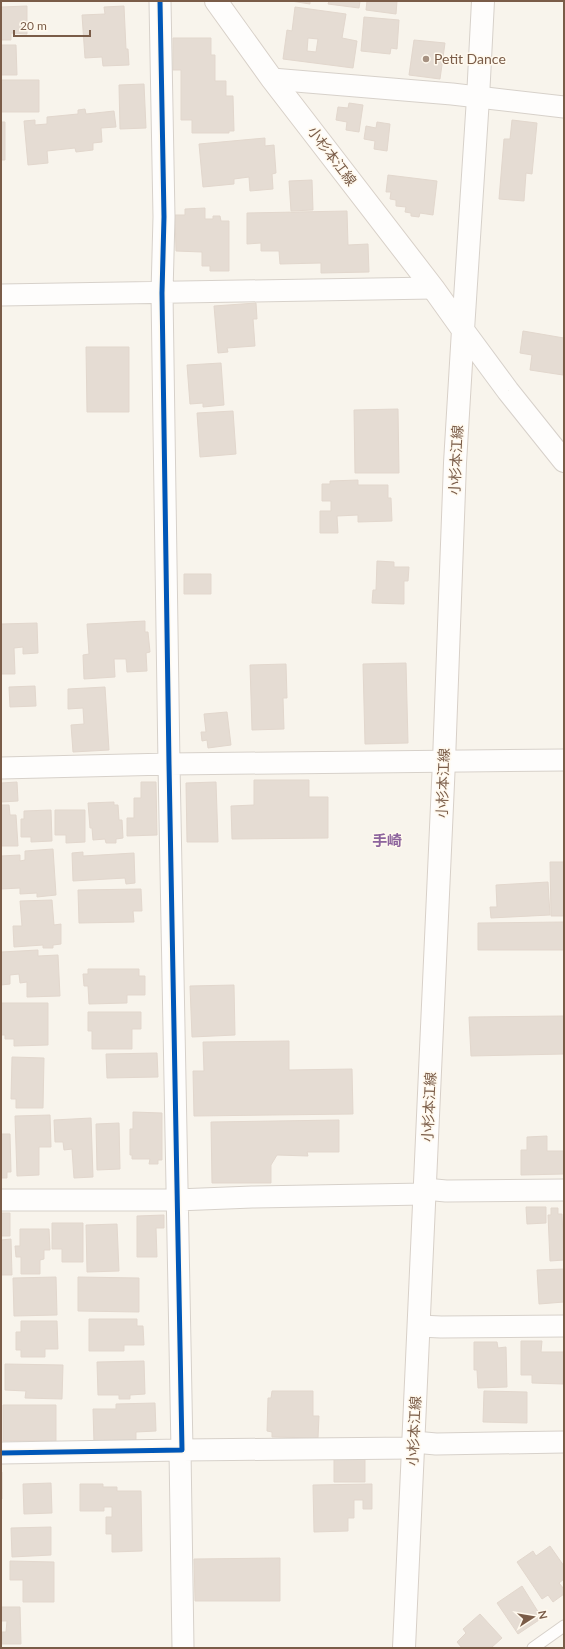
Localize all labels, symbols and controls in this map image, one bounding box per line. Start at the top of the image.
scale bar [14,12,90,38]
text: 20 m [20,18,47,33]
place label: Petit Dance [434,50,506,67]
marker: Petit Dance [421,54,431,64]
street label: 小杉本江線 [305,123,360,189]
street label: 小杉本江線 [445,425,466,495]
street label: 小杉本江線 [433,748,452,818]
district label: 手崎 [372,831,402,849]
street label: 小杉本江線 [418,1072,439,1142]
street label: 小杉本江線 [403,1396,424,1466]
north arrow [513,1597,553,1637]
text: N [536,1609,551,1620]

